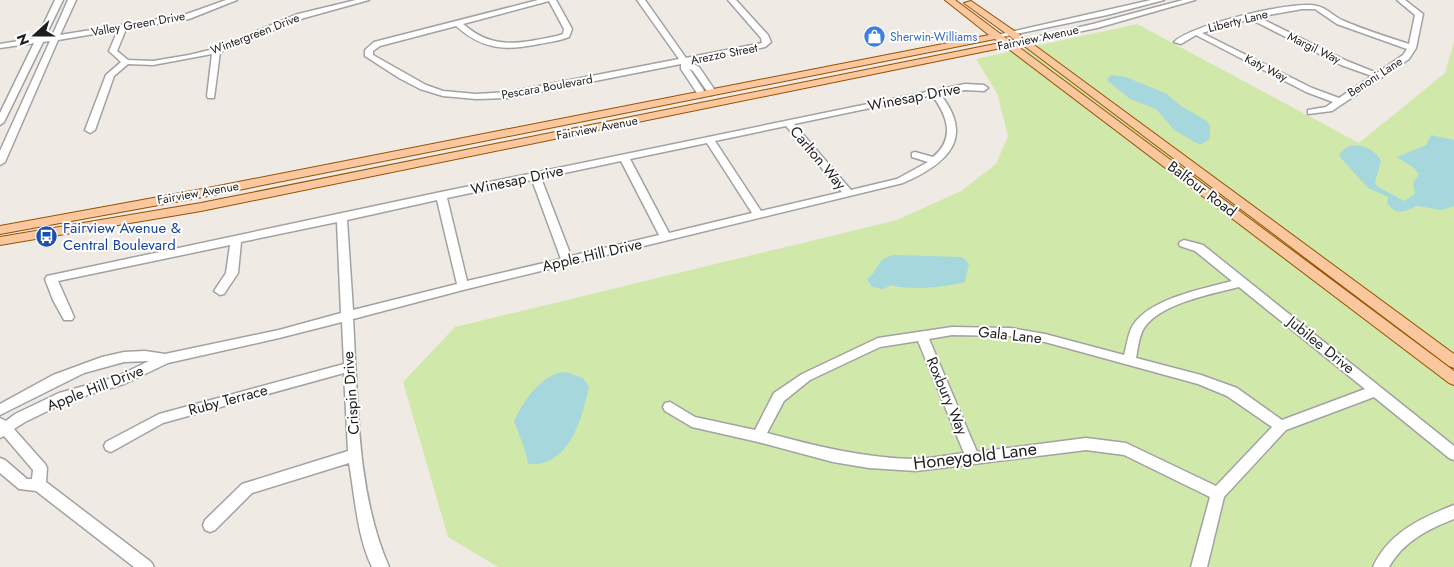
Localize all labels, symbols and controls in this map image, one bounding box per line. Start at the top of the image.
street label: Liberty Lane [1206,5,1270,37]
street label: Valley Green Drive [90,7,186,41]
street label: Wintergreen Drive [208,9,302,59]
north arrow [10,10,60,60]
street label: Fairview Avenue [996,21,1080,55]
shop icon: Sherwin-Williams [862,25,886,49]
street label: Margil Way [1284,27,1344,69]
place label: Sherwin-Williams [890,28,977,46]
text: N [12,31,34,48]
street label: Arezzo Street [689,39,759,69]
street label: Katy Way [1241,50,1291,87]
street label: Benoni Lane [1344,52,1406,102]
street label: Pescara Boulevard [500,70,594,104]
street label: Winesap Drive [866,77,963,117]
street label: Fairview Avenue [555,111,639,145]
street label: Carlton Way [785,121,852,195]
street label: Balfour Road [1163,156,1241,222]
street label: Winesap Drive [469,159,566,201]
street label: Fairview Avenue [156,177,240,209]
place label: Fairview Avenue & Central Boulevard [63,217,181,256]
bus stop icon: Fairview Avenue & Central Boulevard [35,225,59,249]
street label: Apple Hill Drive [540,233,644,277]
street label: Jubilee Drive [1281,310,1359,379]
street label: Gala Lane [977,321,1043,349]
street label: Crispin Drive [337,350,365,435]
street label: Roxbury Way [921,354,973,439]
street label: Apple Hill Drive [43,359,147,417]
street label: Ruby Terrace [186,379,270,421]
street label: Honeygold Lane [912,436,1038,476]

